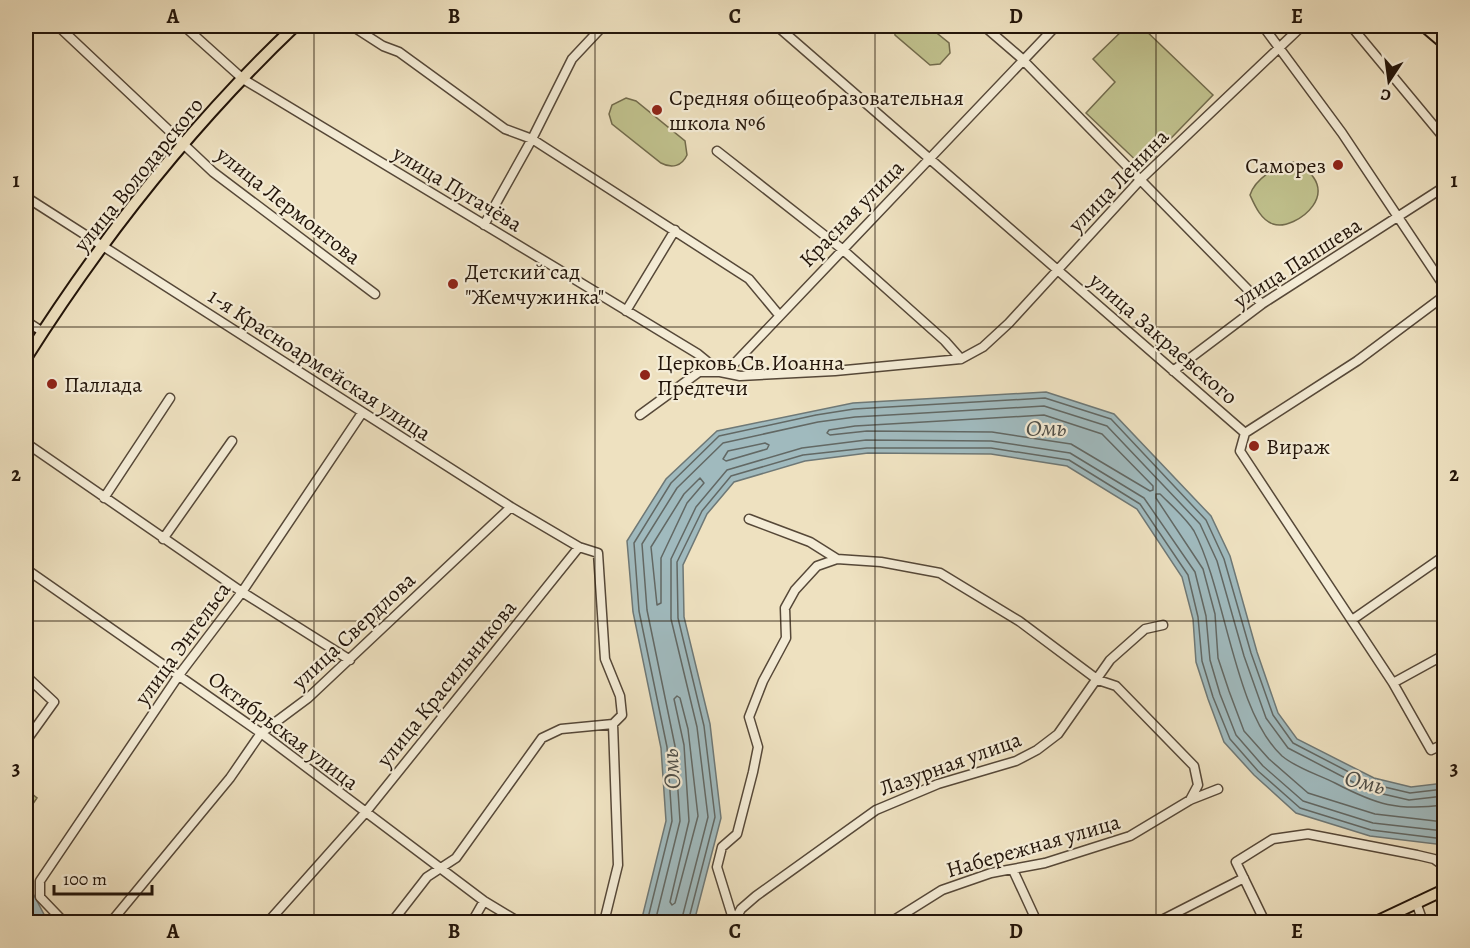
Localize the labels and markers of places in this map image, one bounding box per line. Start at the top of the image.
place label: Средняя общеобразовательная школа №6 [669,83,964,138]
marker: Средняя общеобразовательная школа №6 [650,103,664,117]
place label: Саморез [1245,151,1326,181]
marker: Саморез [1331,158,1345,172]
place label: Детский сад "Жемчужинка" [465,257,604,312]
marker: Детский сад "Жемчужинка" [446,277,460,291]
place label: Церковь Св.Иоанна Предтечи [657,348,845,403]
marker: Церковь Св.Иоанна Предтечи [638,368,652,382]
place label: Паллада [64,370,143,400]
marker: Паллада [45,377,59,391]
place label: Вираж [1266,432,1331,462]
marker: Вираж [1247,439,1261,453]

